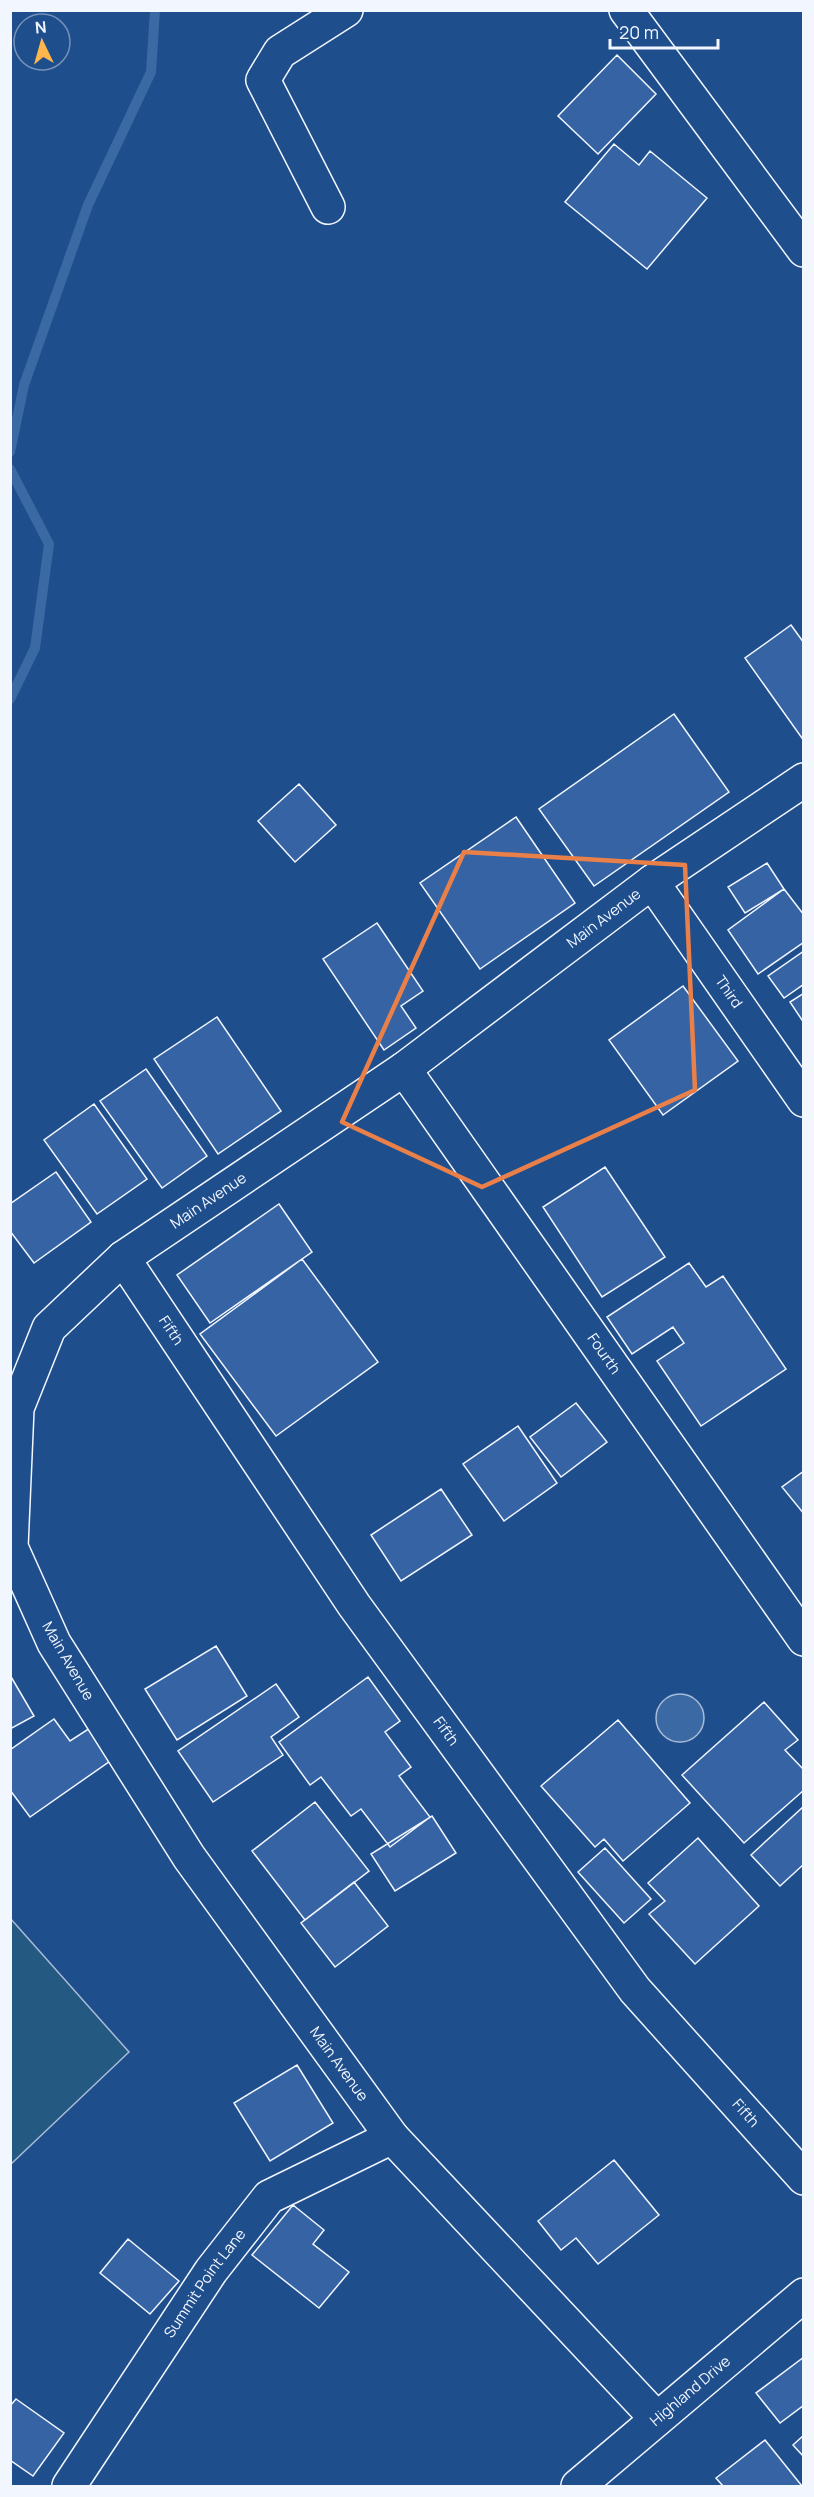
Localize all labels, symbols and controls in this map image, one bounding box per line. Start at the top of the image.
north arrow [12,12,72,72]
scale bar [610,12,718,50]
text: N [34,16,47,39]
text: 20 m [619,20,659,44]
street label: Main Avenue [562,883,645,953]
street label: Third [710,971,748,1012]
street label: Main Avenue [166,1167,250,1233]
street label: Fifth [154,1311,189,1349]
street label: Fourth [583,1329,626,1378]
street label: Main Avenue [37,1618,100,1704]
street label: Fifth [429,1712,464,1750]
street label: Main Avenue [305,2022,374,2106]
street label: Fifth [728,2094,764,2131]
street label: Summit Point Lane [159,2224,250,2342]
street label: Highland Drive [645,2351,735,2431]

